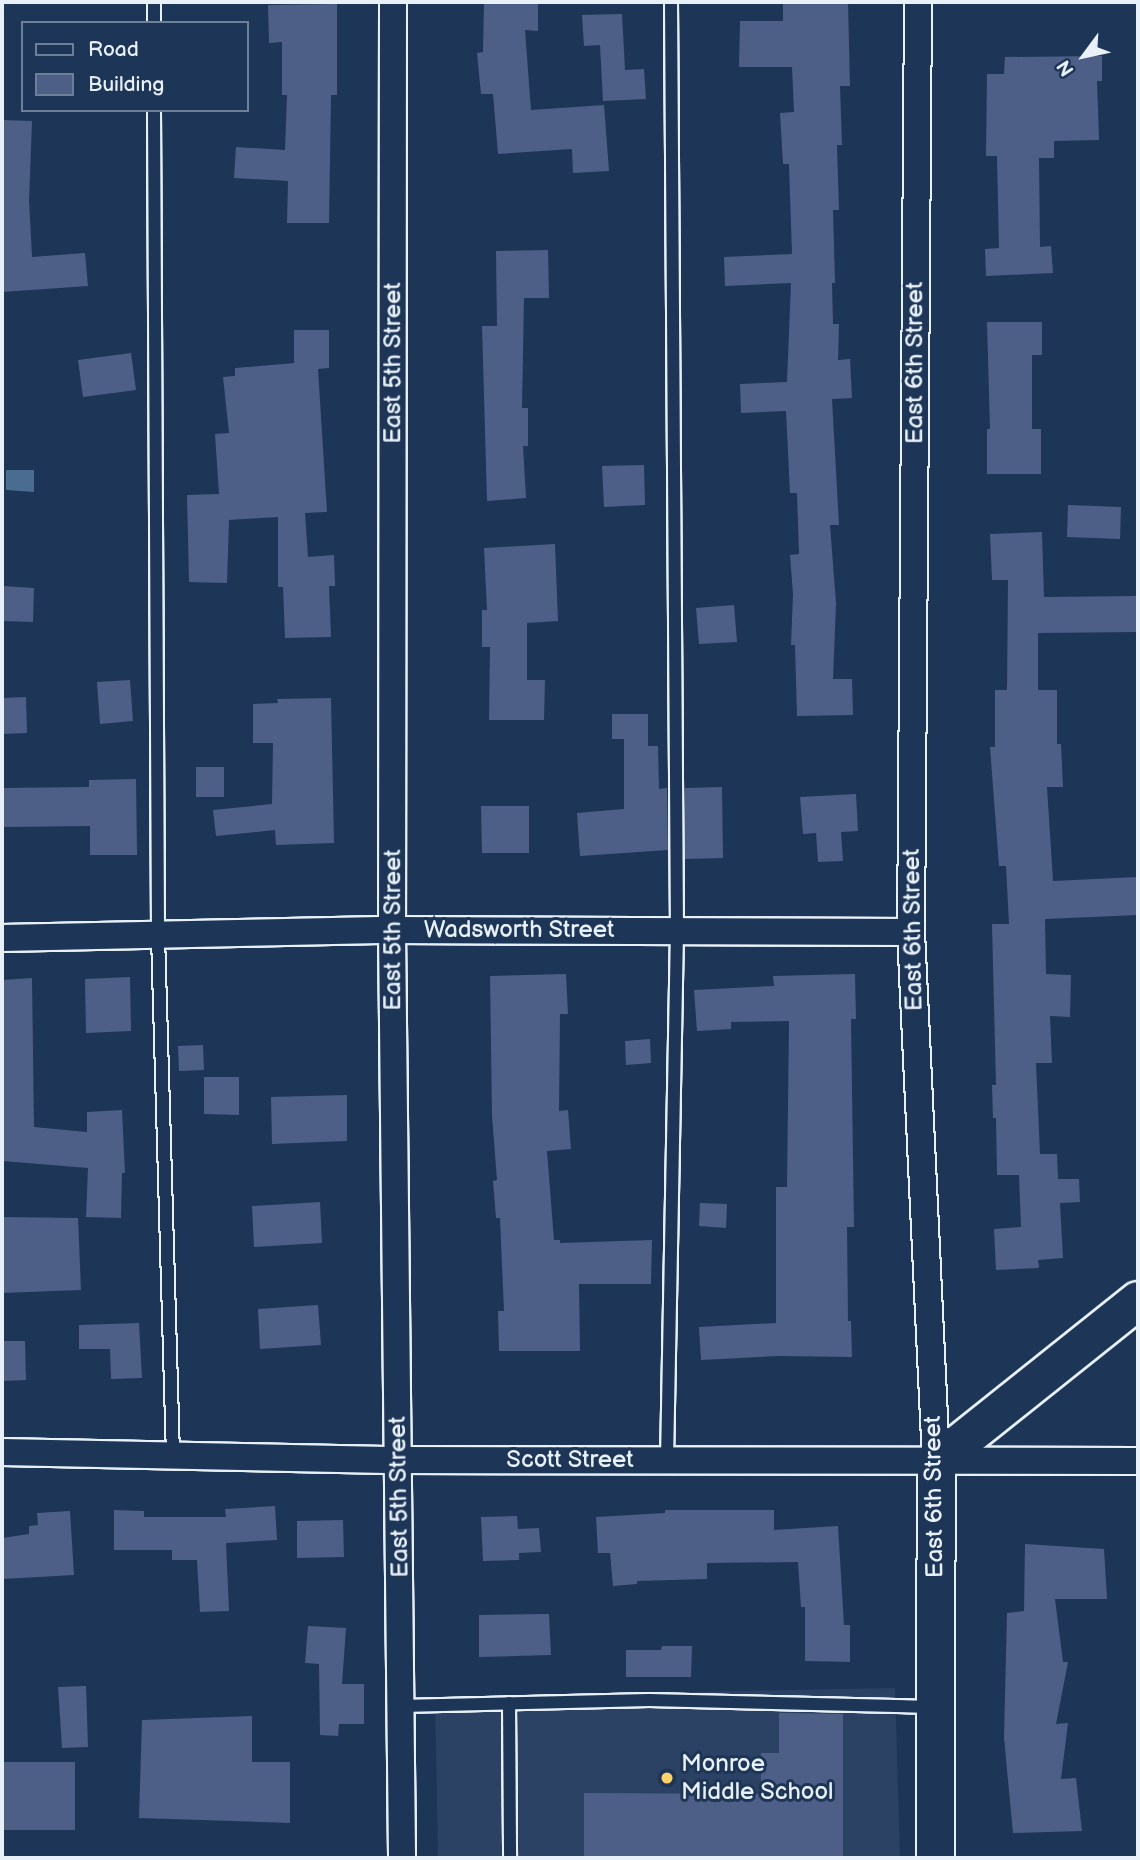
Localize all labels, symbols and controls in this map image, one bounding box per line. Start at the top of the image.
legend [21,21,248,112]
north arrow [1049,21,1119,91]
text: Road [88,37,139,62]
text: N [1052,55,1080,80]
text: Building [88,72,164,97]
street label: East 5th Street [379,282,407,444]
street label: East 6th Street [901,282,929,444]
street label: East 6th Street [897,848,929,1012]
street label: East 5th Street [379,849,407,1011]
street label: Wadsworth Street [423,916,615,944]
street label: East 6th Street [918,1415,950,1579]
street label: East 5th Street [383,1416,415,1578]
street label: Scott Street [506,1446,634,1474]
place label: Monroe Middle School [681,1750,834,1806]
marker: Monroe Middle School [659,1770,675,1786]

